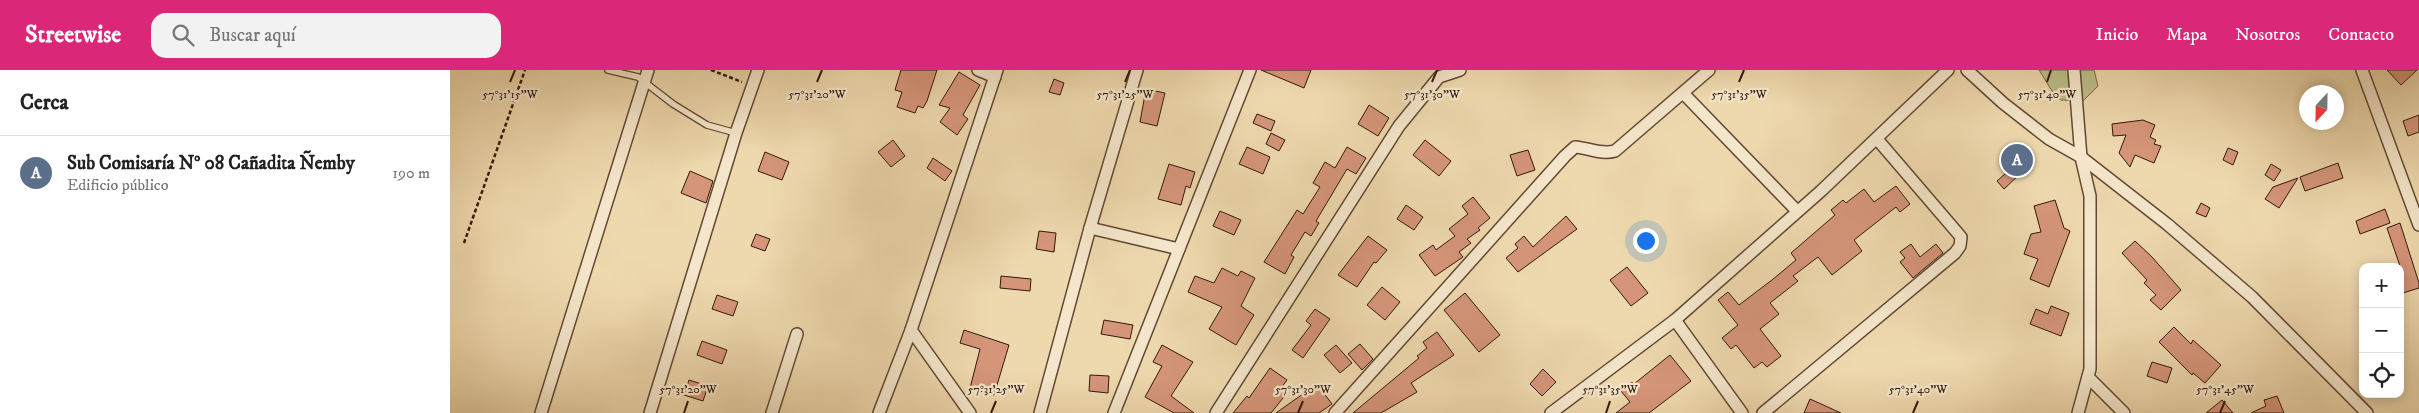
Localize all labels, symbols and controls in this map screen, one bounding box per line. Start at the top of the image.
search box [151,13,501,58]
text: Streetwise [25,20,121,50]
icon: search [169,21,197,49]
text: Buscar aquí [209,24,296,47]
text: Inicio [2096,24,2138,46]
text: Mapa [2166,24,2207,46]
text: Nosotros [2235,24,2300,46]
text: Contacto [2328,24,2394,46]
north arrow [2299,85,2344,130]
text: 57°31'15"W [482,87,539,102]
text: 57°31'20"W [788,87,847,102]
text: 57°31'25"W [1097,87,1154,102]
text: 57°31'30"W [1404,87,1461,102]
text: 57°31'35"W [1711,87,1768,102]
text: 57°31'40"W [2018,87,2077,102]
text: Cerca [20,90,68,116]
pin: A [2001,141,2033,179]
text: Sub Comisaría N° 08 Cañadita Ñemby [67,152,355,175]
text: A [31,163,41,183]
text: 190 m [392,163,430,183]
text: Edificio público [67,175,168,195]
your location [1633,228,1659,254]
map controls [2359,263,2404,398]
button: + [2359,263,2404,308]
button: − [2359,308,2404,353]
button: locate [2359,353,2404,398]
text: 57°31'20"W [659,382,718,397]
text: 57°31'25"W [968,382,1025,397]
text: 57°31'30"W [1275,382,1332,397]
text: 57°31'35"W [1582,382,1639,397]
text: 57°31'40"W [1889,382,1948,397]
text: 57°31'45"W [2196,382,2255,397]

